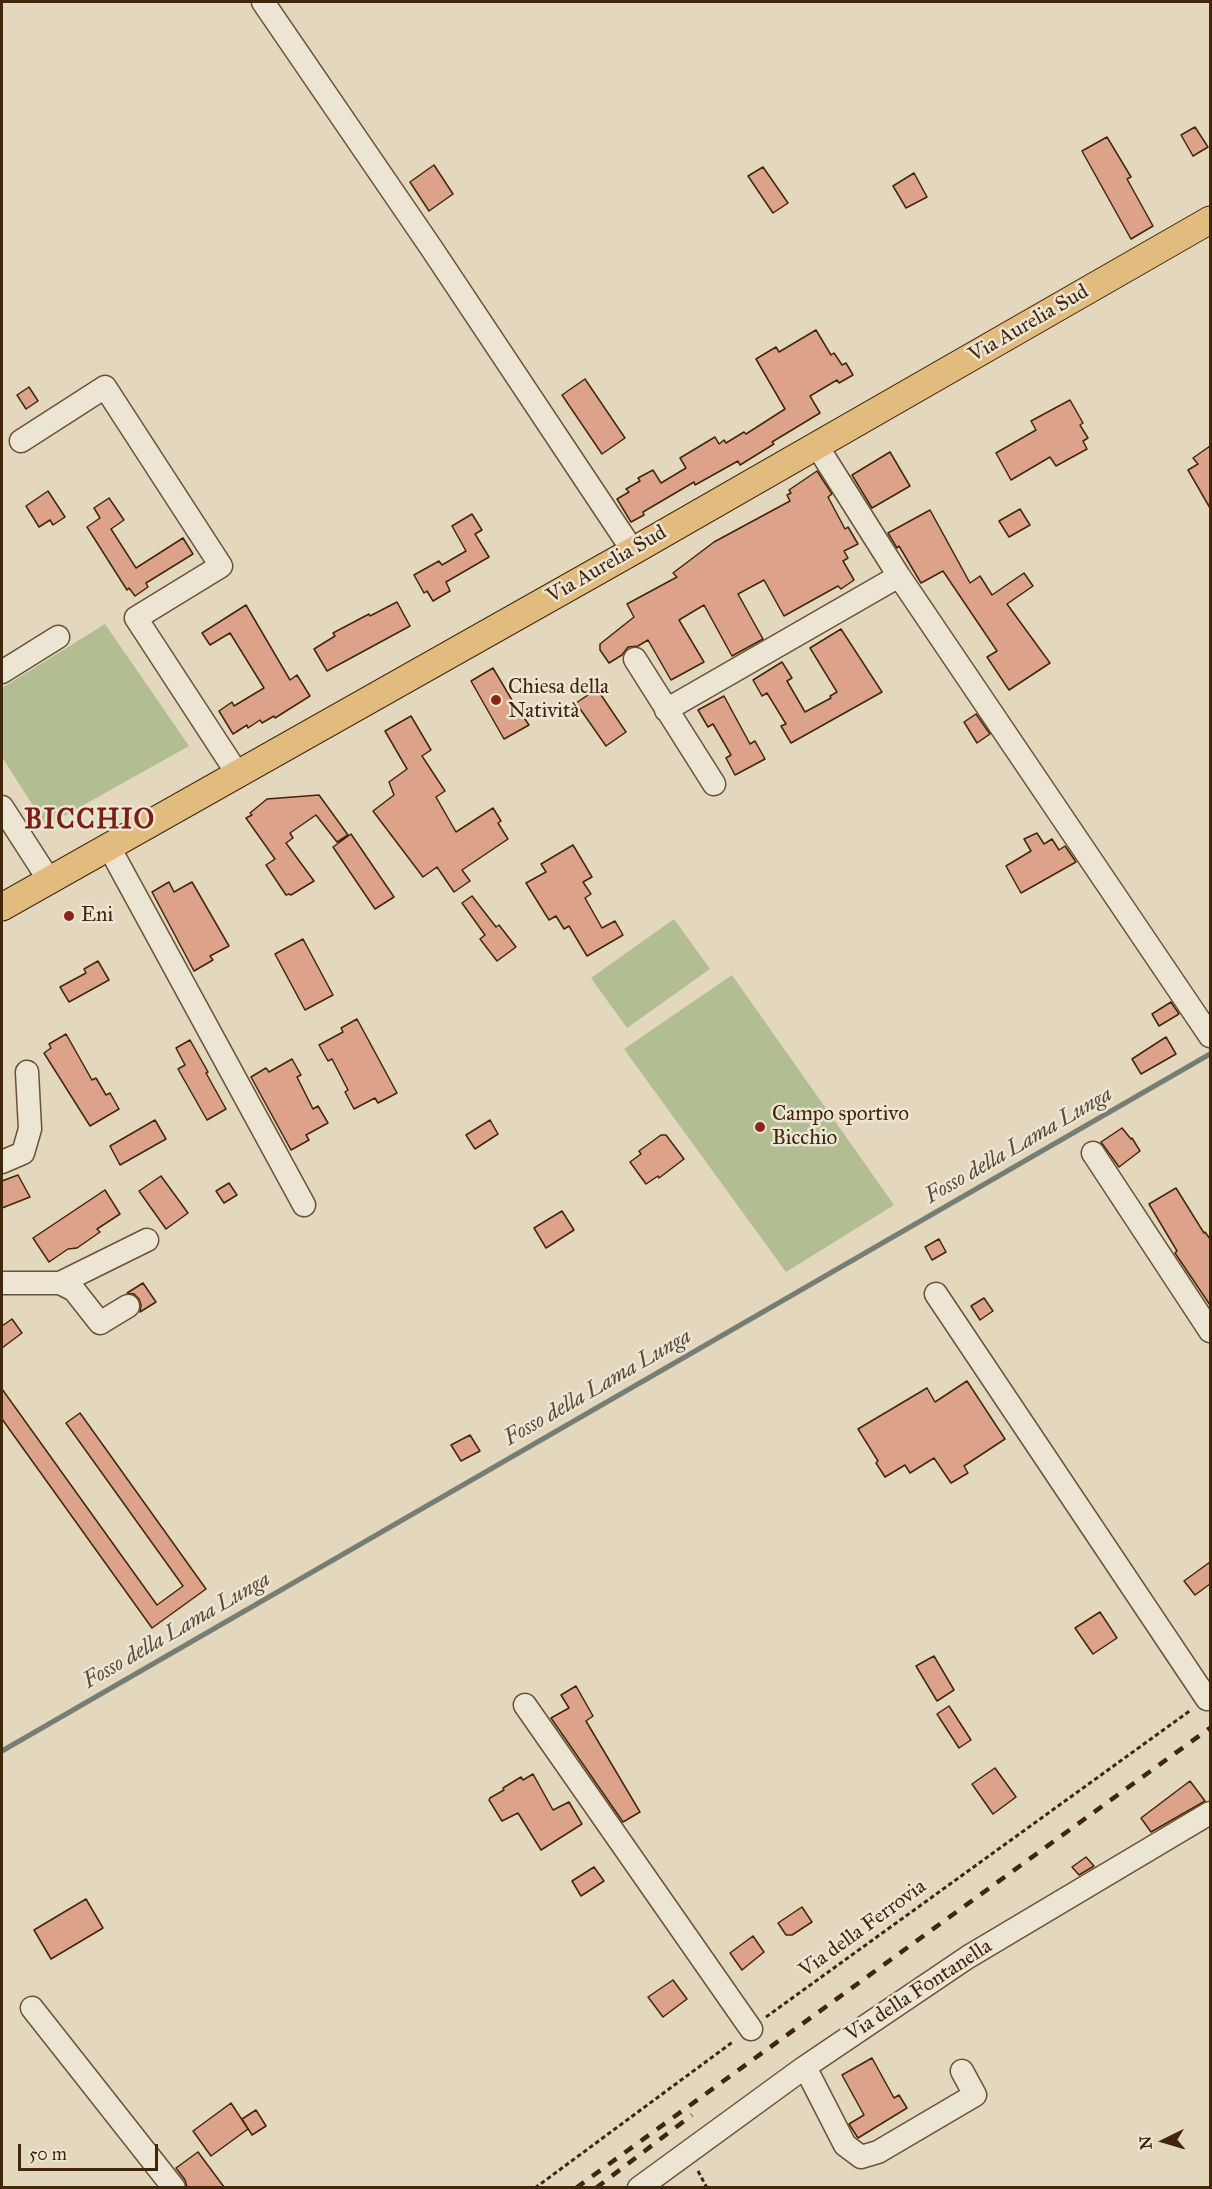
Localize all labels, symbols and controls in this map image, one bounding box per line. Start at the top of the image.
street label: Via Aurelia Sud [965,280,1093,368]
street label: Via Aurelia Sud [543,521,671,609]
place label: Chiesa della Natività [508,675,609,725]
marker: Chiesa della Natività [489,693,503,707]
district label: BICCHIO [24,805,156,837]
place label: Eni [81,903,113,929]
marker: Eni [62,909,76,923]
water label: Fosso della Lama Lunga [921,1082,1117,1210]
place label: Campo sportivo Bicchio [772,1102,909,1152]
marker: Campo sportivo Bicchio [753,1120,767,1134]
water label: Fosso della Lama Lunga [500,1324,696,1452]
water label: Fosso della Lama Lunga [79,1567,275,1695]
street label: Via della Ferrovia [795,1874,931,1984]
street label: Via della Fontanella [841,1934,997,2048]
north arrow [1134,2111,1194,2171]
scale bar [21,2132,160,2170]
text: N [1136,2135,1156,2150]
text: 50 m [29,2143,67,2165]

